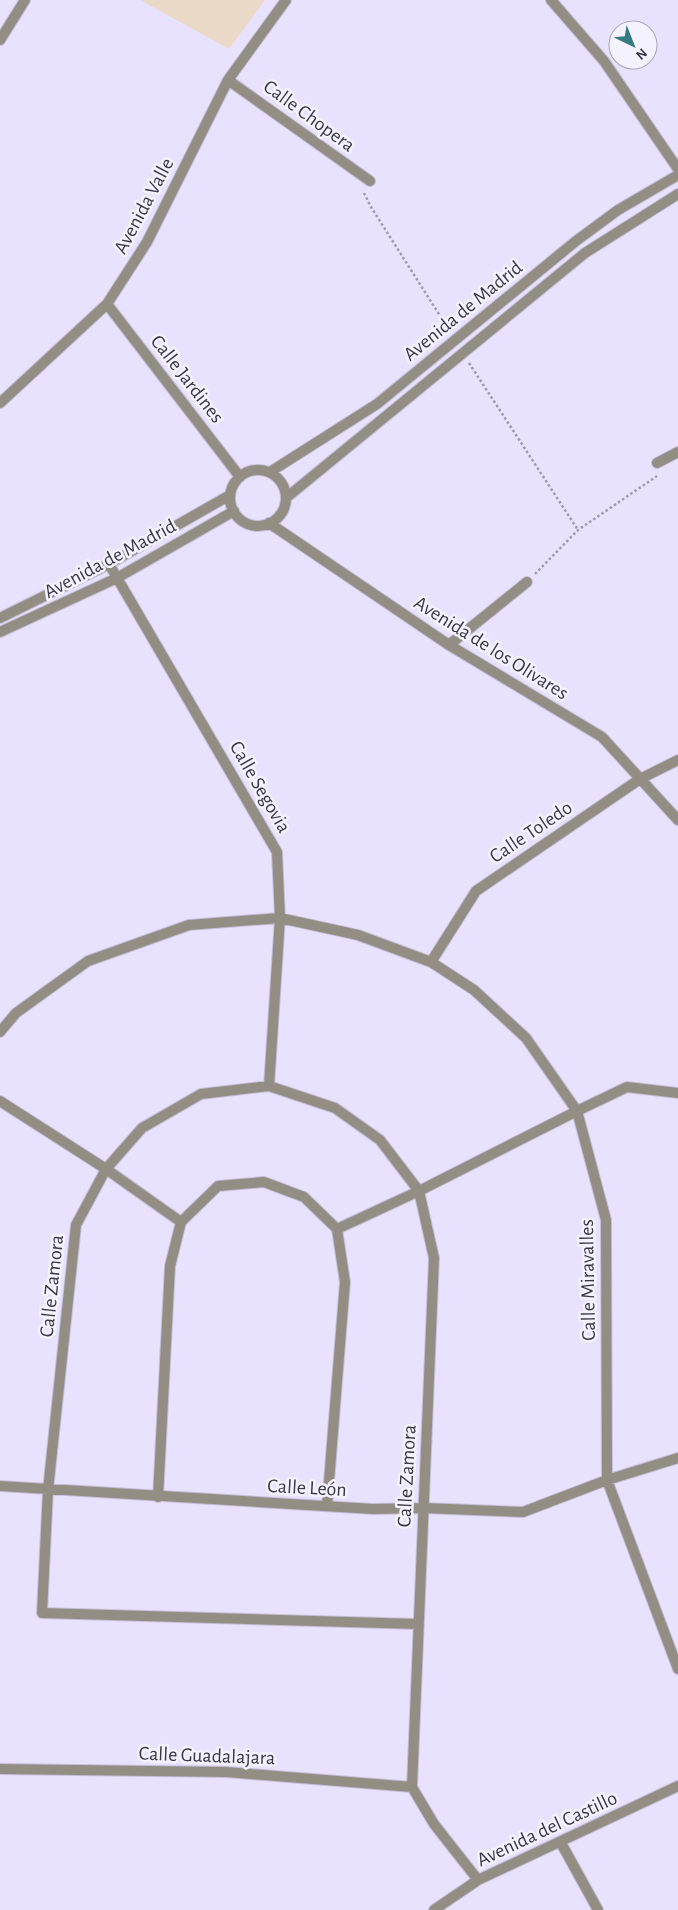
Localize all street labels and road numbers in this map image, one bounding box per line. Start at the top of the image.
street label: Calle Chopera [260,76,358,156]
street label: Avenida Valle [110,155,178,257]
street label: Avenida de Madrid [400,257,526,365]
street label: Calle Jardines [147,331,227,427]
street label: Avenida de Madrid [41,516,179,602]
street label: Avenida de los Olivares [410,592,572,704]
street label: Calle Segovia [226,738,294,836]
street label: Calle Toledo [486,797,576,867]
street label: Calle Miravalles [577,1219,599,1341]
street label: Calle Zamora [37,1234,67,1338]
street label: Calle Zamora [394,1424,420,1528]
street label: Calle León [267,1476,347,1500]
street label: Calle Guadalajara [138,1744,276,1768]
street label: Avenida del Castillo [474,1788,620,1870]

